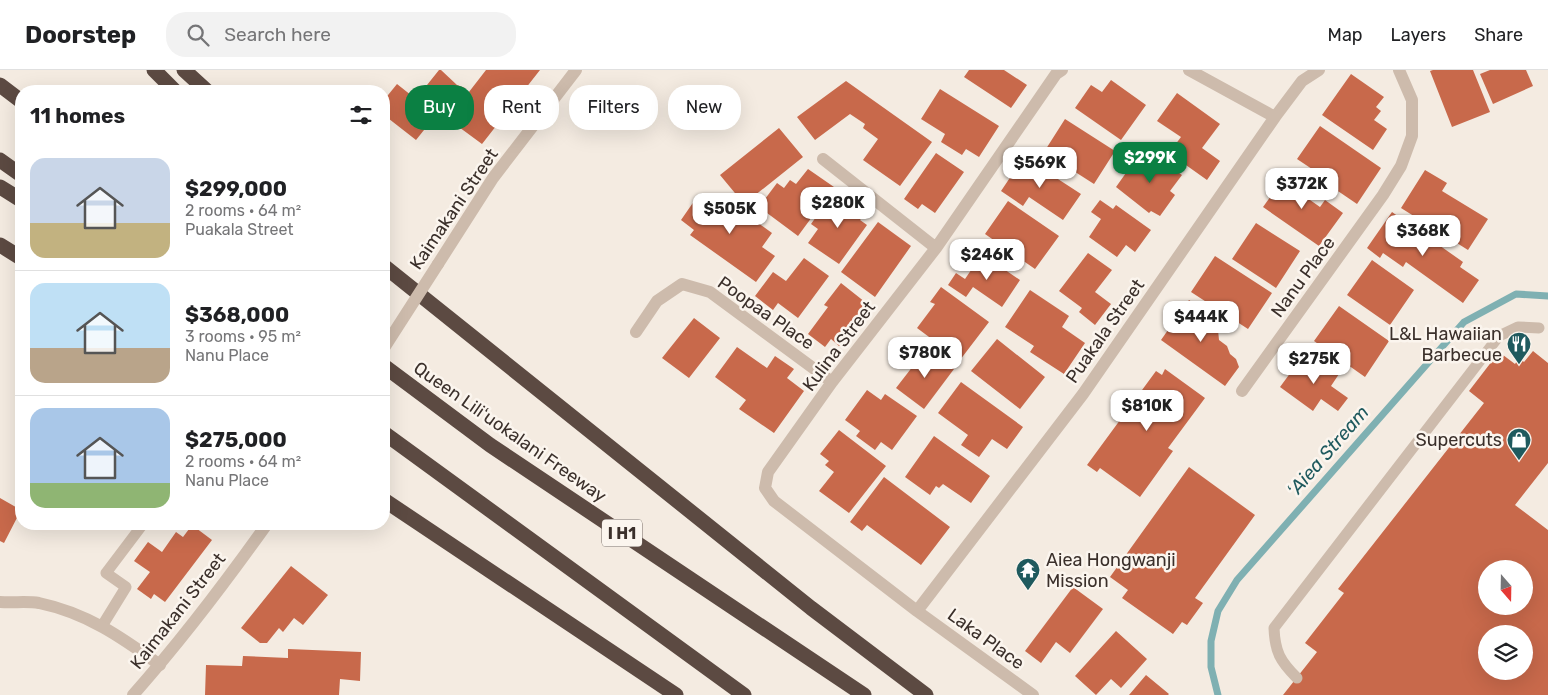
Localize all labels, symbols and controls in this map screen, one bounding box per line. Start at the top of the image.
search box [166,12,516,57]
text: Doorstep [25,21,136,49]
icon: search [184,21,212,49]
text: Search here [224,23,331,46]
text: Map [1328,24,1363,46]
text: Layers [1391,24,1446,46]
text: Share [1474,24,1523,46]
chip: Buy [405,85,474,130]
chip: Rent [484,85,559,130]
chip: Filters [569,85,658,130]
chip: New [668,85,741,130]
icon: filters [347,101,375,129]
text: 11 homes [30,103,125,128]
pin: $299K [1115,142,1185,184]
street label: Kaimakani Street [405,144,503,274]
pin: $569K [1005,146,1075,189]
text: $299K [1124,148,1176,167]
text: $569K [1014,153,1066,172]
pin: $372K [1267,168,1337,210]
text: $372K [1276,174,1328,193]
text: $299,000 [185,176,287,201]
icon: home [70,178,130,238]
pin: $280K [803,186,873,229]
pin: $505K [695,192,765,235]
text: $280K [811,193,865,212]
text: $505K [704,199,756,218]
text: 2 rooms · 64 m² [185,201,301,220]
pin: $368K [1388,214,1458,257]
text: Puakala Street [185,220,294,239]
text: $368K [1396,221,1450,240]
street label: Nanu Place [1266,232,1340,322]
pin: $246K [952,238,1022,281]
text: $246K [961,245,1013,264]
street label: Poopaa Place [713,272,819,354]
street label: Puakala Street [1061,275,1149,387]
street label: Kulina Street [798,297,880,395]
pin: $444K [1166,300,1236,343]
text: $368,000 [185,302,289,327]
icon: home [70,303,130,363]
text: $444K [1174,307,1228,326]
place label: L&L Hawaiian Barbecue [1389,323,1502,366]
text: 3 rooms · 95 m² [185,327,301,346]
restaurant icon: L&L Hawaiian Barbecue [1506,331,1532,365]
pin: $780K [890,336,960,379]
pin: $275K [1279,342,1349,385]
text: $780K [899,343,951,362]
text: Nanu Place [185,346,269,365]
text: $275K [1288,349,1340,368]
street label: Queen Liliʻuokalani Freeway [409,357,611,507]
pin: $810K [1112,390,1182,432]
text: $810K [1122,396,1172,415]
water label: ʻAiea Stream [1282,401,1374,501]
text: $275,000 [185,427,287,452]
shop icon: Supercuts [1506,427,1532,461]
icon: home [70,428,130,488]
place label: Supercuts [1416,429,1502,451]
text: 2 rooms · 64 m² [185,452,301,471]
text: Nanu Place [185,471,269,490]
road number: I H1 [602,519,642,546]
street label: Kaimakani Street [126,548,230,674]
place label: Aiea Hongwanji Mission [1046,549,1176,592]
temple icon: Aiea Hongwanji Mission [1015,557,1041,591]
north arrow [1478,560,1532,615]
map controls [1478,560,1533,680]
street label: Laka Place [943,604,1029,674]
button: layers [1478,625,1533,680]

